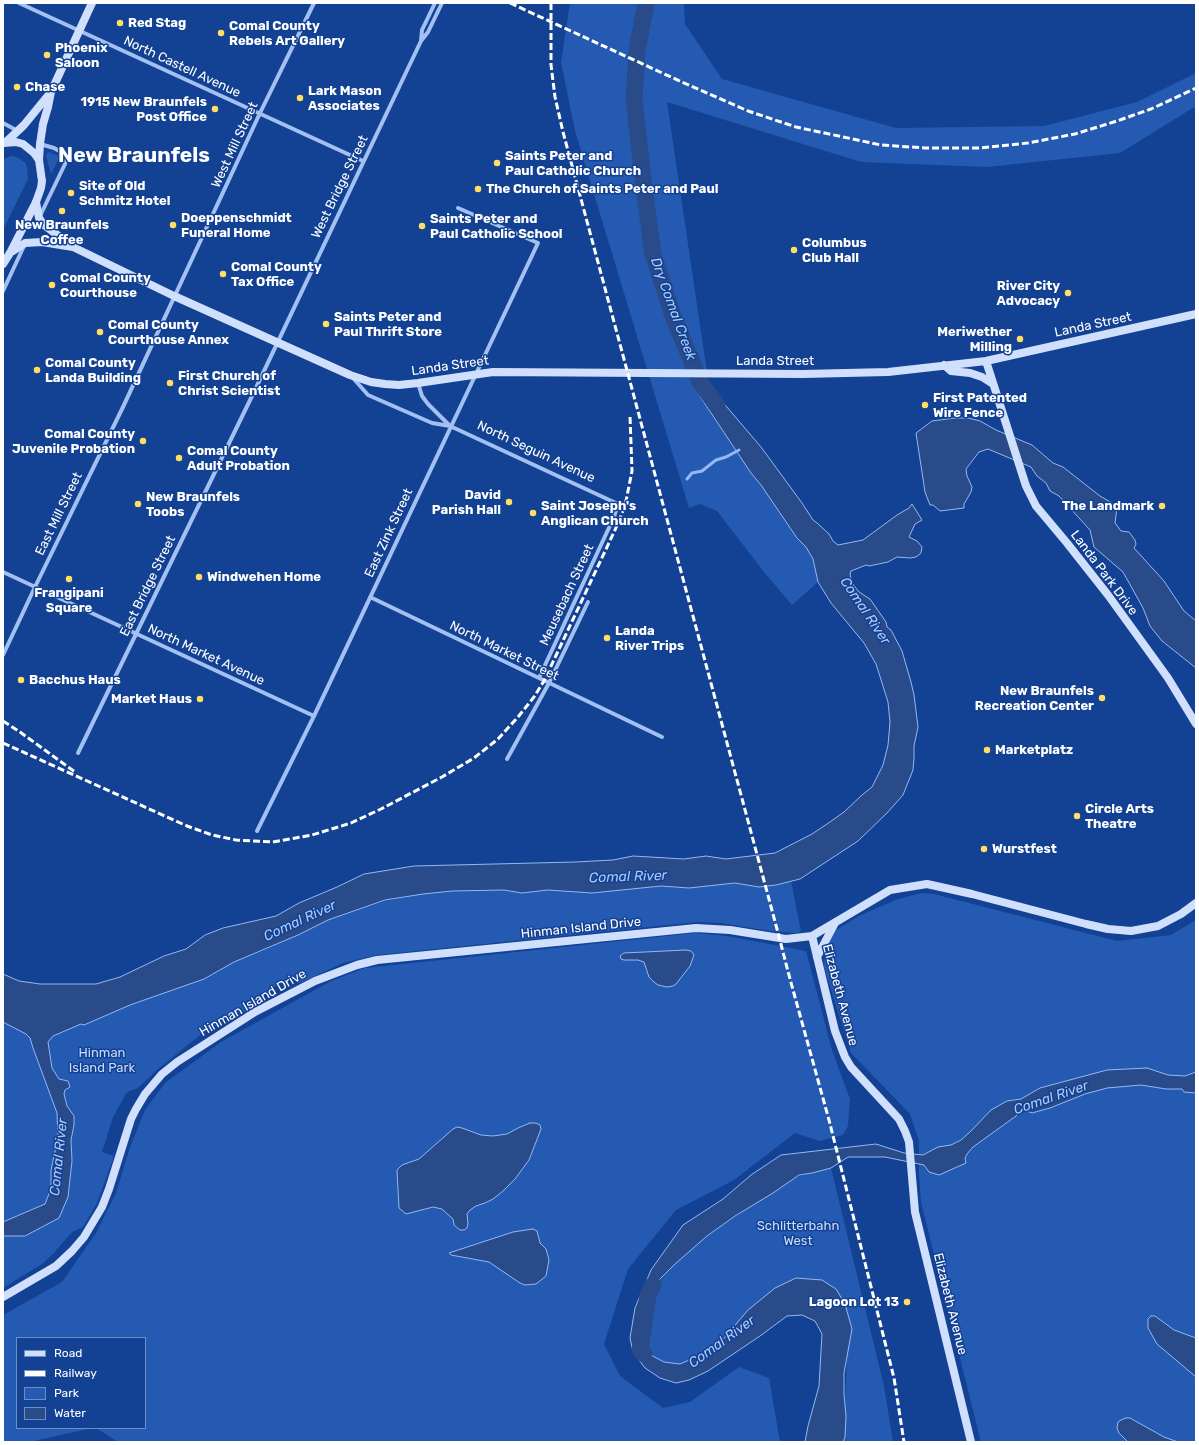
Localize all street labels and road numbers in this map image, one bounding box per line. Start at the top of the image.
street label: North Castell Avenue [121,33,243,101]
street label: West Mill Street [208,100,262,190]
street label: West Bridge Street [308,133,372,241]
street label: Landa Street [1053,309,1133,341]
street label: Landa Street [410,353,490,379]
street label: Landa Street [736,353,814,369]
street label: North Seguin Avenue [475,418,597,486]
street label: East Mill Street [32,470,86,558]
street label: East Zink Street [362,486,416,580]
street label: Landa Park Drive [1067,528,1141,618]
street label: East Bridge Street [117,533,179,639]
street label: Meusebach Street [537,542,597,648]
street label: North Market Street [447,618,561,684]
street label: North Market Avenue [145,621,267,689]
street label: Hinman Island Drive [520,914,642,942]
street label: Elizabeth Avenue [819,942,861,1048]
street label: Hinman Island Drive [197,966,309,1040]
street label: Elizabeth Avenue [930,1251,970,1357]

